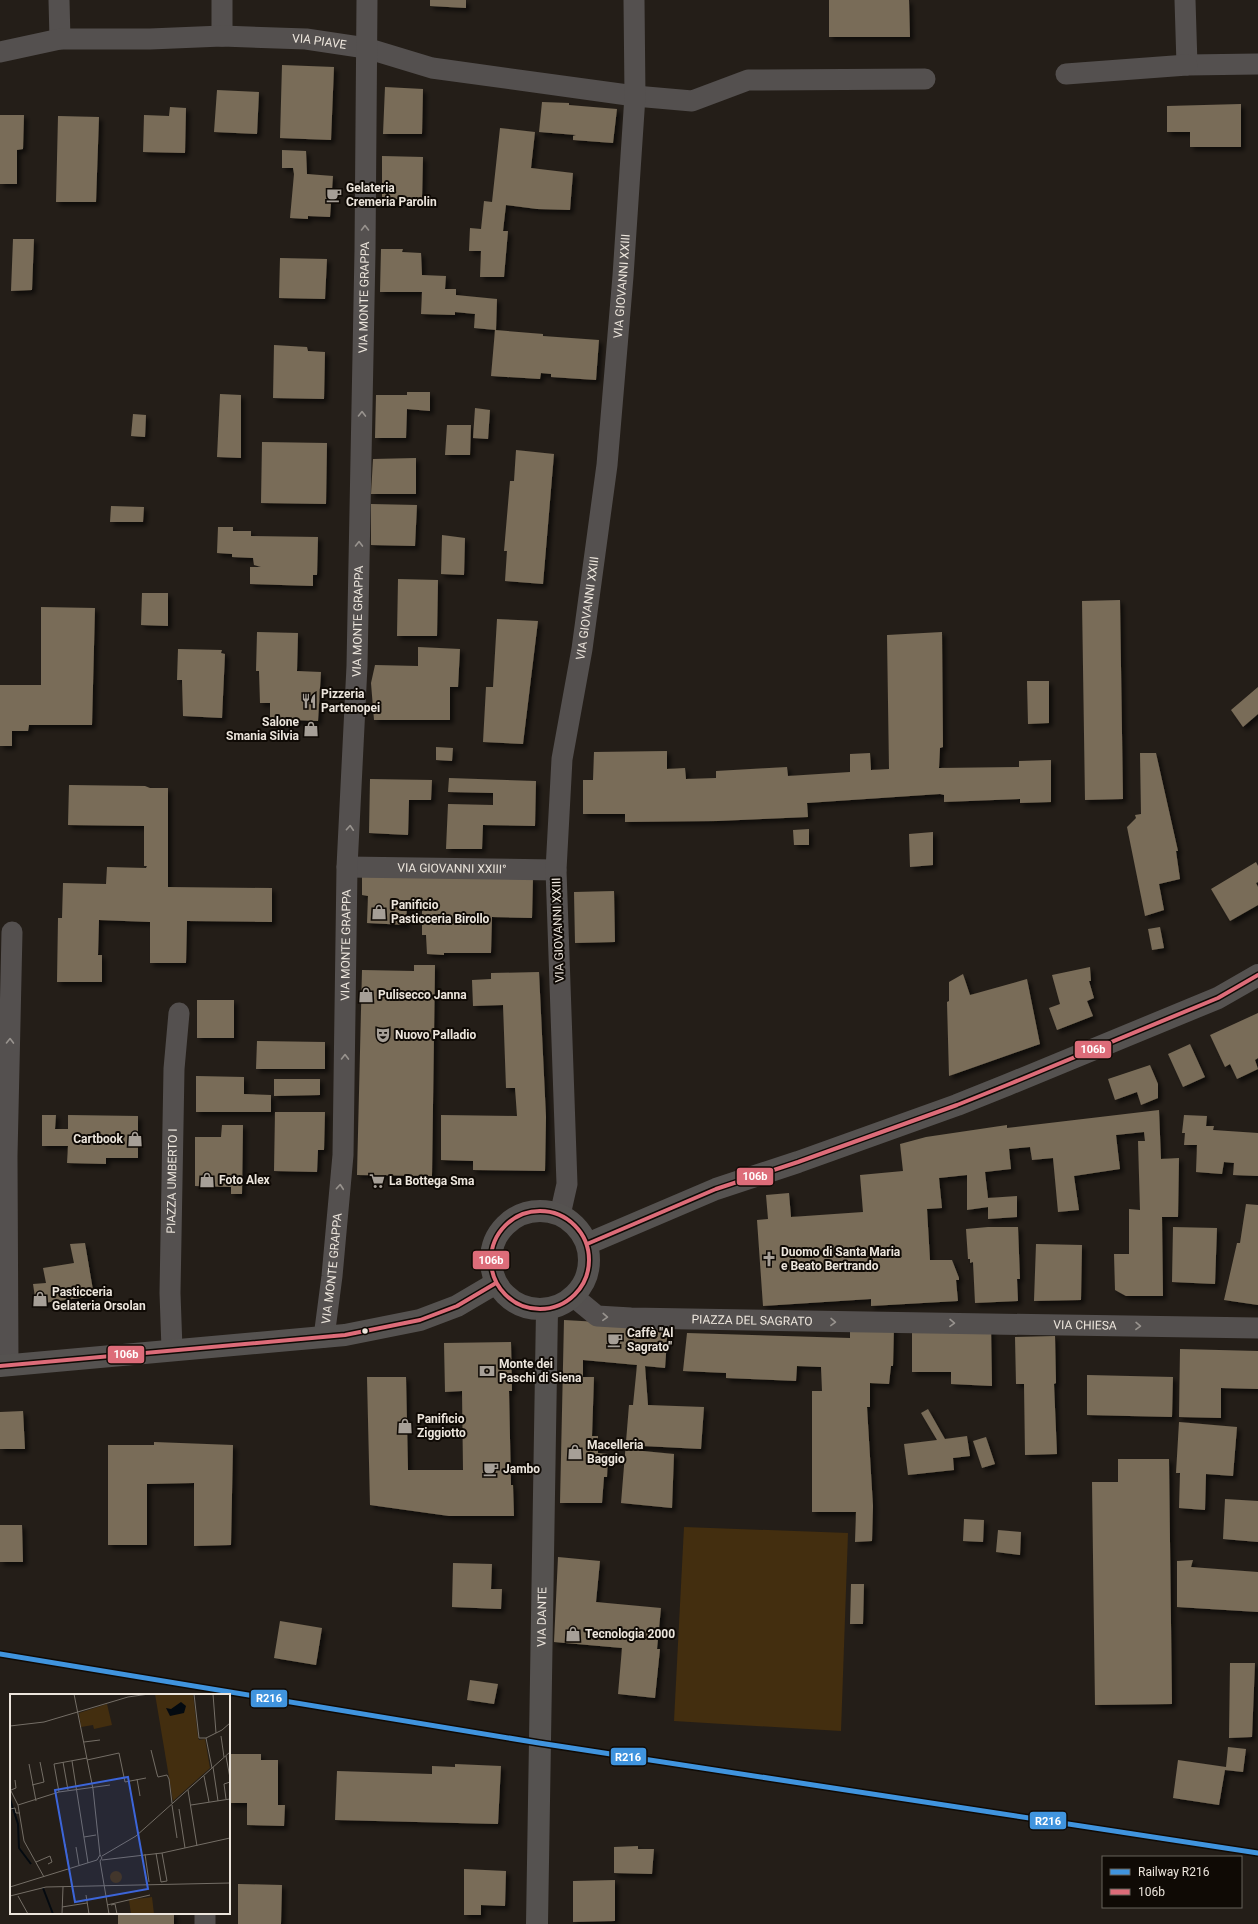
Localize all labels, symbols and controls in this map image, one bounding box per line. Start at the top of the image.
street label: VIA PIAVE [292,32,348,52]
place label: Gelateria Cremeria Parolin [346,181,437,209]
cafe icon: Gelateria Cremeria Parolin [325,186,343,204]
one-way arrow [361,225,369,231]
street label: VIA GIOVANNI XXIII [611,234,633,339]
street label: VIA MONTE GRAPPA [356,241,372,353]
one-way arrow [357,411,366,417]
one-way arrow [355,541,363,547]
street label: VIA GIOVANNI XXIII [573,556,602,661]
street label: VIA MONTE GRAPPA [349,565,366,677]
place label: Pizzeria Partenopei [321,687,380,715]
restaurant icon: Pizzeria Partenopei [300,692,318,710]
place label: Salone Smania Silvia [226,715,300,743]
shop icon: Salone Smania Silvia [302,720,320,738]
one-way arrow [345,825,354,831]
street label: VIA GIOVANNI XXIII° [397,861,507,876]
street label: VIA GIOVANNI XXIII [549,877,567,983]
street label: VIA MONTE GRAPPA [338,889,354,1001]
place label: Panificio Pasticceria Birollo [391,898,490,926]
shop icon: Panificio Pasticceria Birollo [370,903,388,921]
shop icon: Pulisecco Janna [357,986,375,1004]
place label: Pulisecco Janna [378,988,467,1002]
theatre icon: Nuovo Palladio [374,1026,392,1044]
place label: Nuovo Palladio [395,1028,476,1042]
one-way arrow [6,1038,14,1044]
line badge: 106b [1074,1040,1112,1059]
text: 106b [1080,1043,1106,1056]
one-way arrow [341,1054,349,1060]
street label: PIAZZA UMBERTO I [164,1128,180,1234]
shop icon: Cartbook [126,1130,144,1148]
place label: Cartbook [73,1132,124,1146]
line badge: 106b [736,1167,774,1186]
text: 106b [742,1170,768,1183]
shop icon: Foto Alex [198,1171,216,1189]
supermarket icon: La Bottega Sma [368,1172,386,1190]
place label: Foto Alex [219,1173,271,1187]
place label: La Bottega Sma [389,1174,475,1188]
one-way arrow [335,1184,344,1190]
street label: VIA MONTE GRAPPA [319,1212,345,1325]
place label: Duomo di Santa Maria e Beato Bertrando [781,1245,901,1273]
line badge: 106b [472,1250,510,1270]
church icon: Duomo di Santa Maria e Beato Bertrando [760,1250,778,1268]
text: 106b [478,1254,504,1267]
place label: Pasticceria Gelateria Orsolan [52,1285,146,1313]
shop icon: Pasticceria Gelateria Orsolan [31,1290,49,1308]
one-way arrow [602,1312,608,1321]
street label: PIAZZA DEL SAGRATO [691,1312,813,1329]
one-way arrow [830,1318,836,1327]
one-way arrow [949,1318,955,1327]
street label: VIA CHIESA [1053,1318,1117,1333]
one-way arrow [1135,1322,1141,1330]
unlabelled marker [360,1326,370,1336]
place label: Caffè "Al Sagrato" [627,1326,674,1354]
cafe icon: Caffè "Al Sagrato" [606,1331,624,1349]
line badge: 106b [107,1345,145,1364]
text: 106b [113,1348,139,1361]
place label: Monte dei Paschi di Siena [499,1357,582,1385]
bank icon: Monte dei Paschi di Siena [478,1362,496,1380]
place label: Panificio Ziggiotto [417,1412,466,1440]
shop icon: Panificio Ziggiotto [396,1417,414,1435]
place label: Macelleria Baggio [587,1438,644,1466]
shop icon: Macelleria Baggio [566,1443,584,1461]
cafe icon: Jambo [482,1460,500,1478]
place label: Jambo [503,1462,540,1476]
street label: VIA DANTE [535,1587,549,1647]
shop icon: Tecnologia 2000 [564,1625,582,1643]
place label: Tecnologia 2000 [585,1627,675,1641]
line badge: R216 [250,1689,288,1708]
text: R216 [256,1692,282,1705]
inset map [10,1694,230,1914]
line badge: R216 [610,1747,647,1766]
text: R216 [615,1751,641,1764]
line badge: R216 [1029,1811,1067,1830]
text: R216 [1035,1815,1061,1828]
legend [1102,1856,1242,1908]
text: Railway R216 [1138,1865,1210,1879]
text: 106b [1138,1885,1165,1899]

